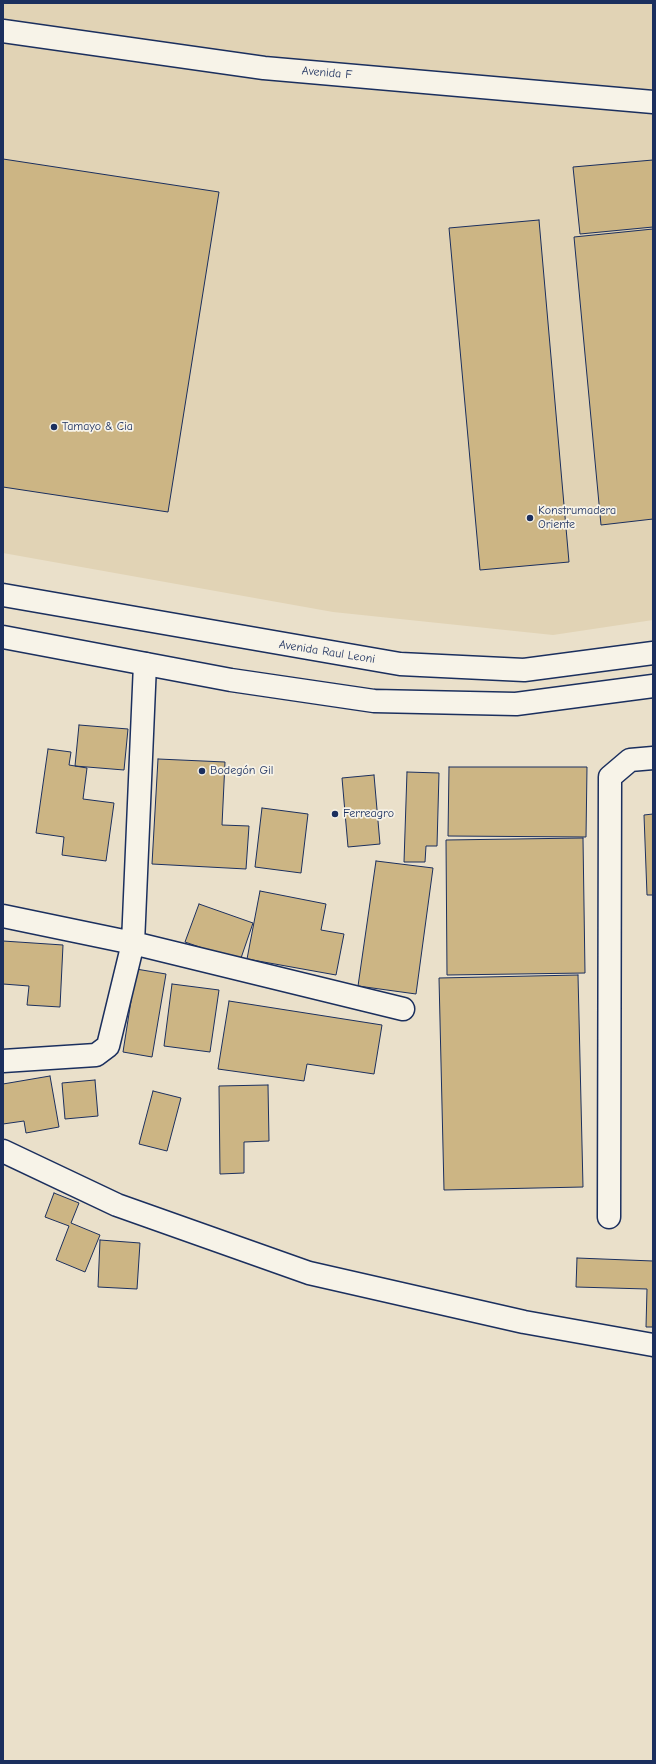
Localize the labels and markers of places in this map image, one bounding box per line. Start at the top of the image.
place label: Tamayo & Cia [62,420,133,434]
marker: Tamayo & Cia [49,422,59,432]
place label: Konstrumadera Oriente [538,504,616,532]
marker: Konstrumadera Oriente [525,513,535,523]
place label: Bodegón Gil [210,764,273,778]
marker: Bodegón Gil [197,766,207,776]
place label: Ferreagro [343,807,394,821]
marker: Ferreagro [330,809,340,819]

